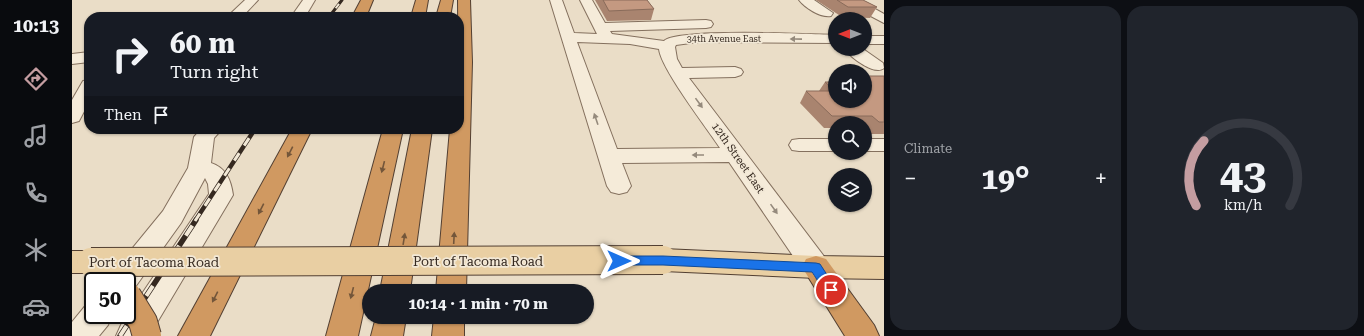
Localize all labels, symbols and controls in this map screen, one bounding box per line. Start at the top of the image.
north arrow [828,12,872,56]
map controls [828,12,872,212]
text: 10:13 [13,15,59,36]
text: 60 m [170,27,235,60]
icon: right [104,28,156,80]
street label: 34th Avenue East [687,34,762,44]
one-way arrow [789,36,802,42]
text: Turn right [170,61,258,82]
button: sound [828,64,872,108]
icon: directions [22,65,50,93]
one-way arrow [695,97,703,108]
icon: arrive [150,104,172,126]
text: Then [104,106,142,124]
one-way arrow [593,112,599,124]
button: search [828,116,872,160]
street label: 12th Street East [709,120,767,196]
icon: music [22,122,50,150]
text: Climate [904,141,952,156]
one-way arrow [287,146,293,158]
text: 43 [1219,150,1266,199]
one-way arrow [691,152,704,158]
one-way arrow [380,161,386,173]
text: 19° [981,161,1030,196]
text: − [904,166,916,191]
text: + [1095,166,1107,191]
button: layers [828,168,872,212]
icon: phone [22,179,50,207]
text: km/h [1223,197,1262,213]
one-way arrow [257,203,264,215]
one-way arrow [770,204,778,214]
one-way arrow [450,232,457,244]
one-way arrow [401,233,407,245]
icon: climate [22,236,50,264]
position arrow [598,240,640,282]
street label: Port of Tacoma Road [413,254,544,269]
street label: Port of Tacoma Road [89,255,220,270]
speed limit sign: 50 [84,272,136,324]
pin [814,273,848,307]
icon: arrive [820,279,842,301]
one-way arrow [349,287,355,299]
one-way arrow [212,291,218,302]
icon: car [22,293,50,321]
text: 10:14 · 1 min · 70 m [408,295,548,313]

